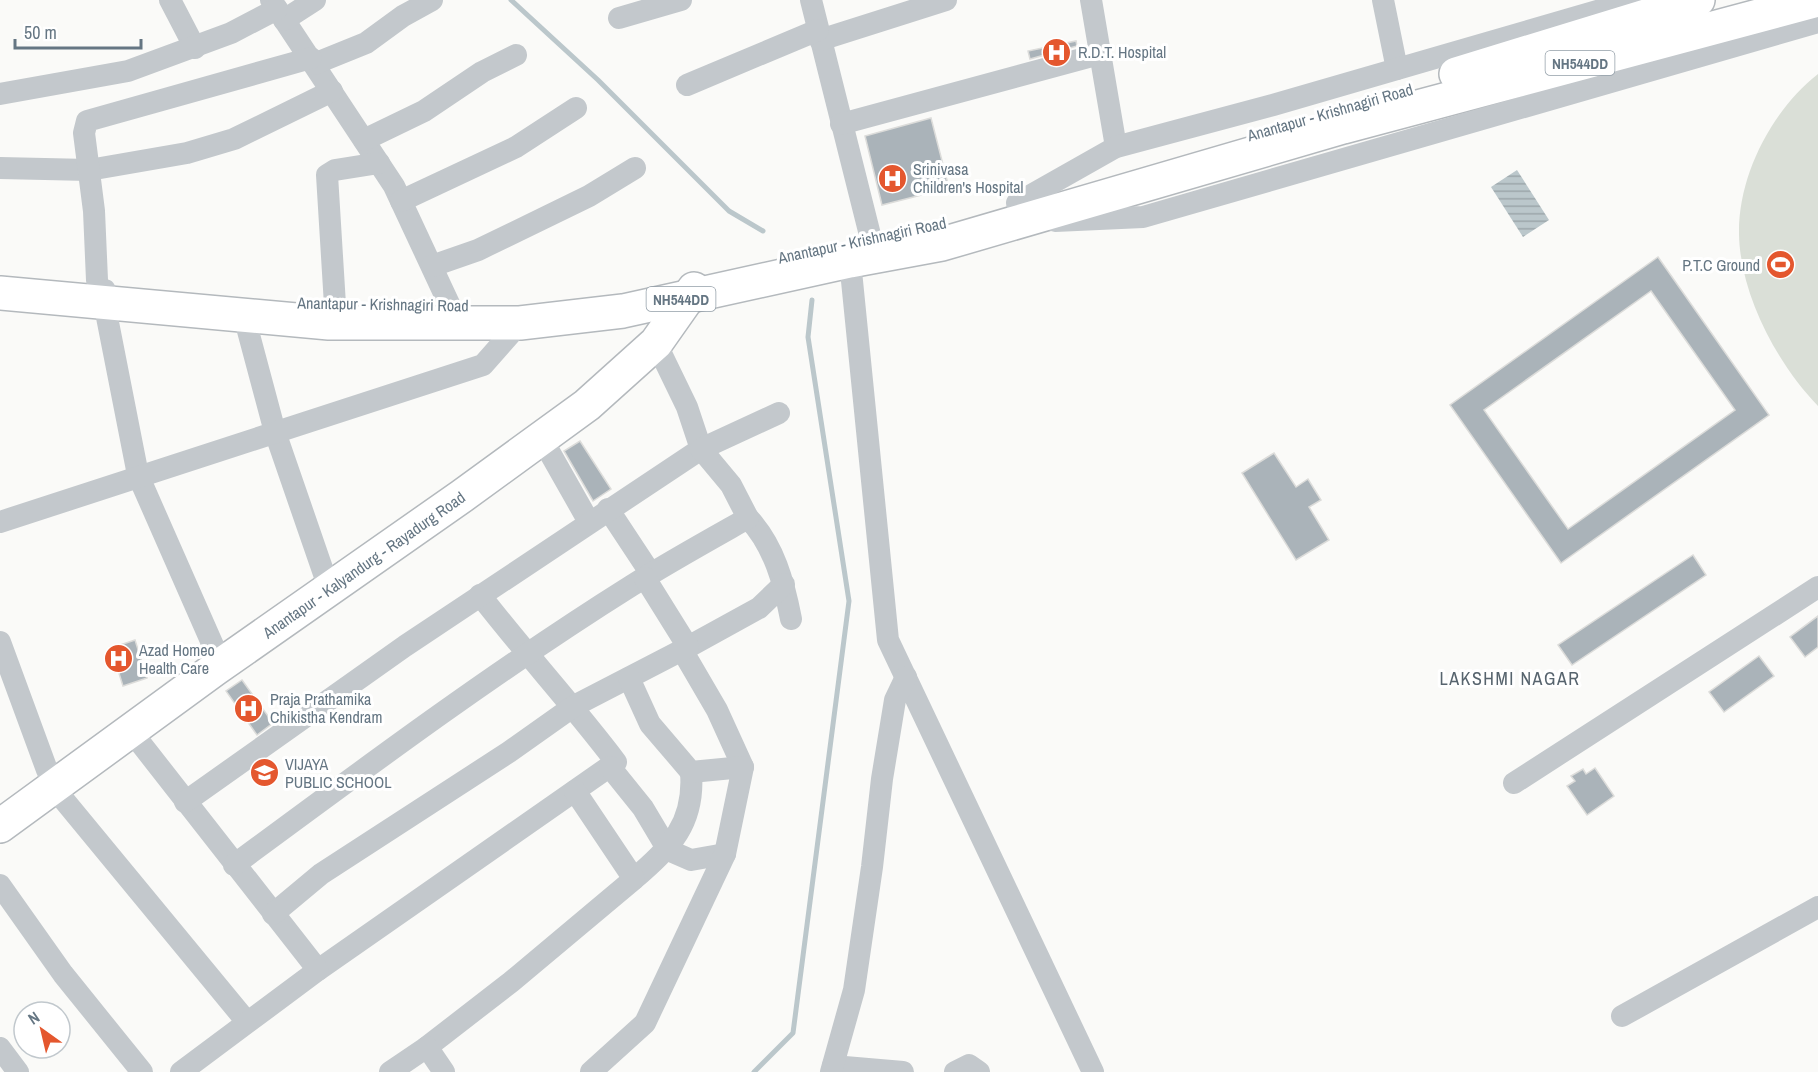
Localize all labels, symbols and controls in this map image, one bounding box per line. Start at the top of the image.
scale bar [15,12,141,50]
text: 50 m [24,20,57,45]
hospital icon: R.D.T. Hospital [1041,36,1073,68]
place label: R.D.T. Hospital [1078,41,1166,63]
road number: NH544DD [1546,51,1614,75]
street label: Anantapur - Krishnagiri Road [1244,78,1415,146]
place label: Srinivasa Children's Hospital [913,158,1024,198]
hospital icon: Srinivasa Children's Hospital [876,162,908,194]
street label: Anantapur - Krishnagiri Road [775,211,948,269]
sports icon: P.T.C Ground [1765,249,1797,281]
place label: P.T.C Ground [1682,254,1760,276]
road number: NH544DD [646,287,716,311]
street label: Anantapur - Krishnagiri Road [296,291,469,316]
street label: Anantapur - Kalyandurg - Rayadurg Road [258,486,469,644]
place label: Azad Homeo Health Care [138,639,215,679]
hospital icon: Azad Homeo Health Care [102,643,134,675]
district label: LAKSHMI NAGAR [1440,666,1580,691]
place label: Praja Prathamika Chikistha Kendram [270,688,382,728]
hospital icon: Praja Prathamika Chikistha Kendram [233,692,265,724]
place label: VIJAYA PUBLIC SCHOOL [285,753,392,793]
school or university icon: VIJAYA PUBLIC SCHOOL [248,757,280,789]
north arrow [12,1000,72,1060]
text: N [24,1006,44,1029]

